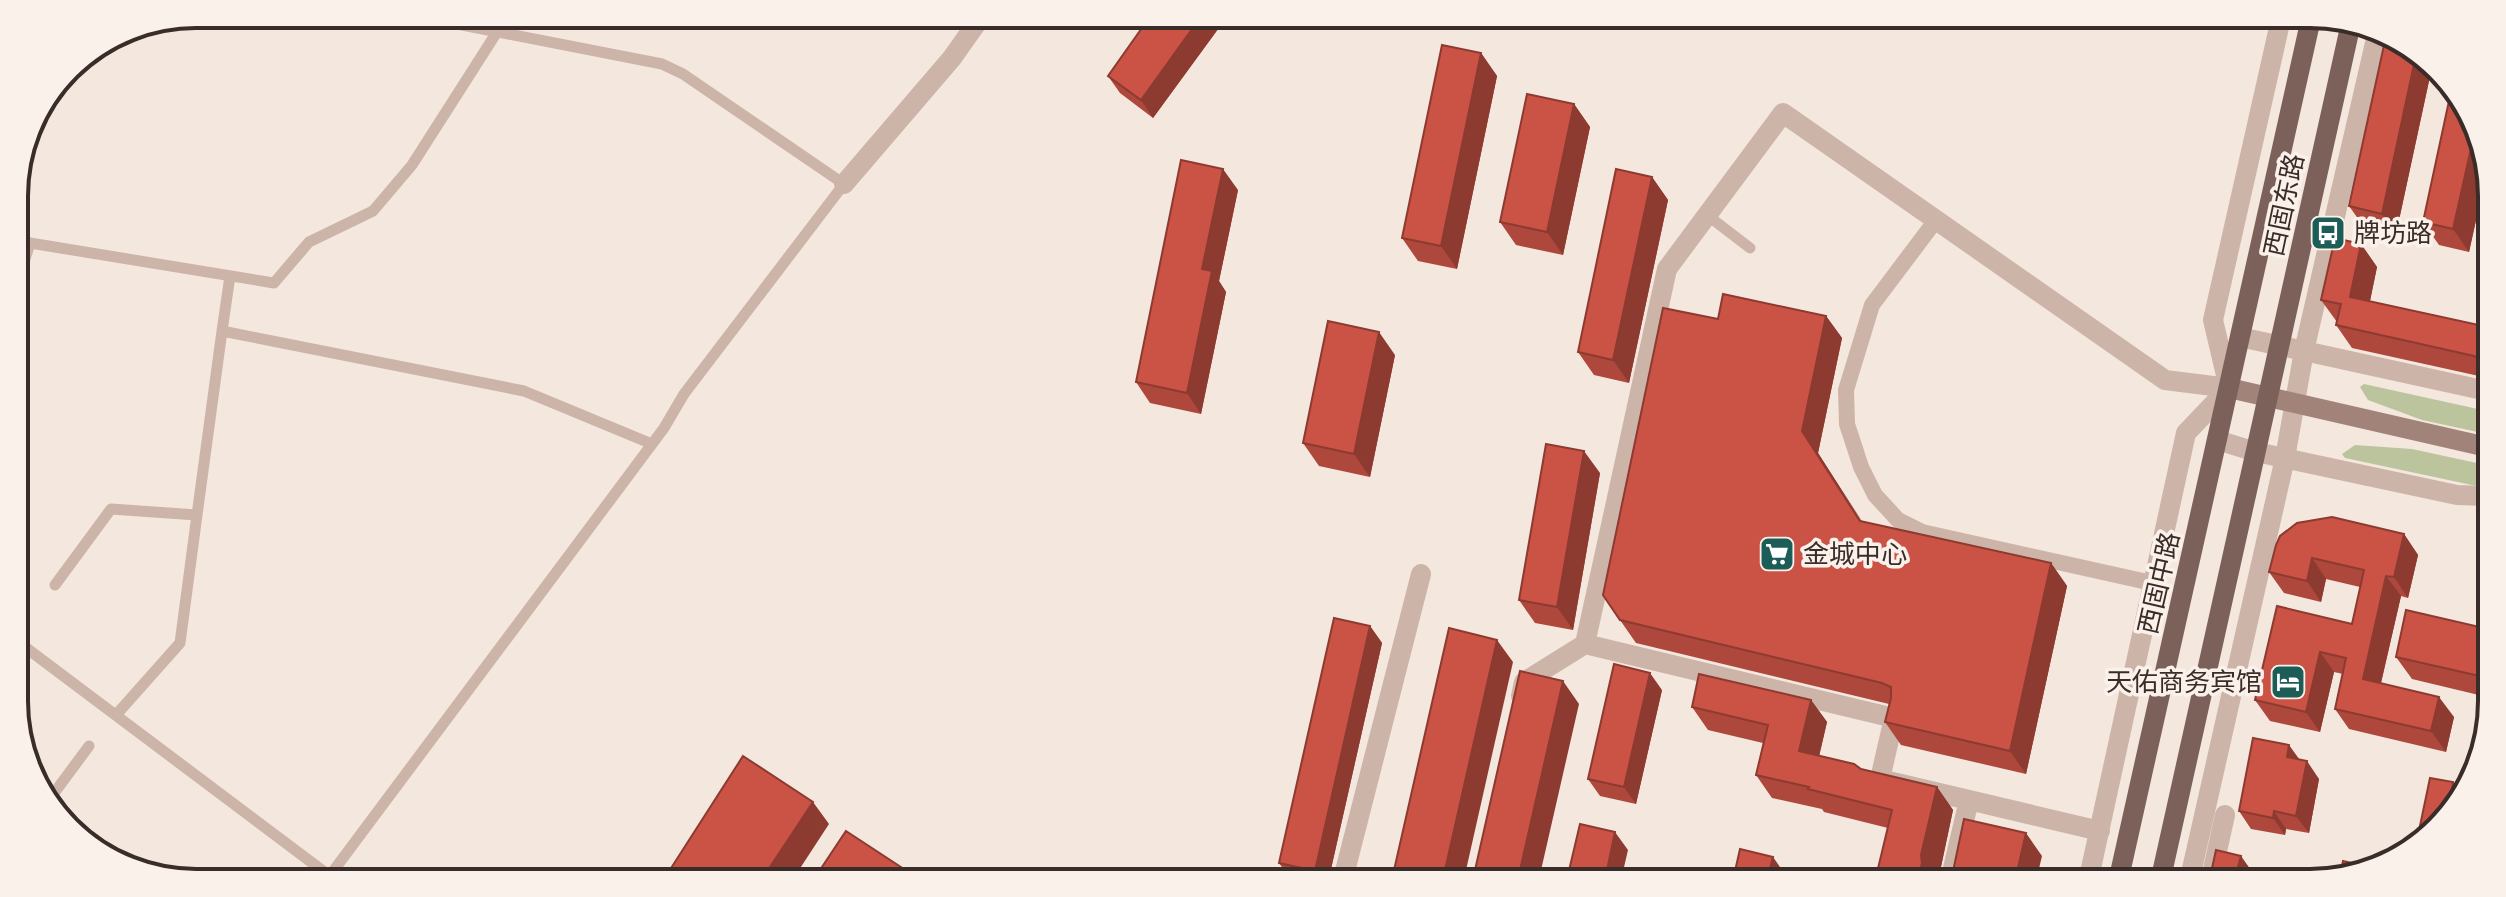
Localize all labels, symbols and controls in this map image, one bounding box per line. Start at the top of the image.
street label: 西固东路 [2259,151,2309,259]
bus stop icon: 牌坊路 [2309,214,2347,252]
place label: 牌坊路 [2354,218,2432,248]
street label: 西固中路 [2133,529,2185,637]
supermarket icon: 金城中心 [1758,535,1796,573]
place label: 金城中心 [1803,539,1907,569]
hotel icon: 天佑商务宾馆 [2269,663,2307,701]
place label: 天佑商务宾馆 [2106,667,2262,697]

